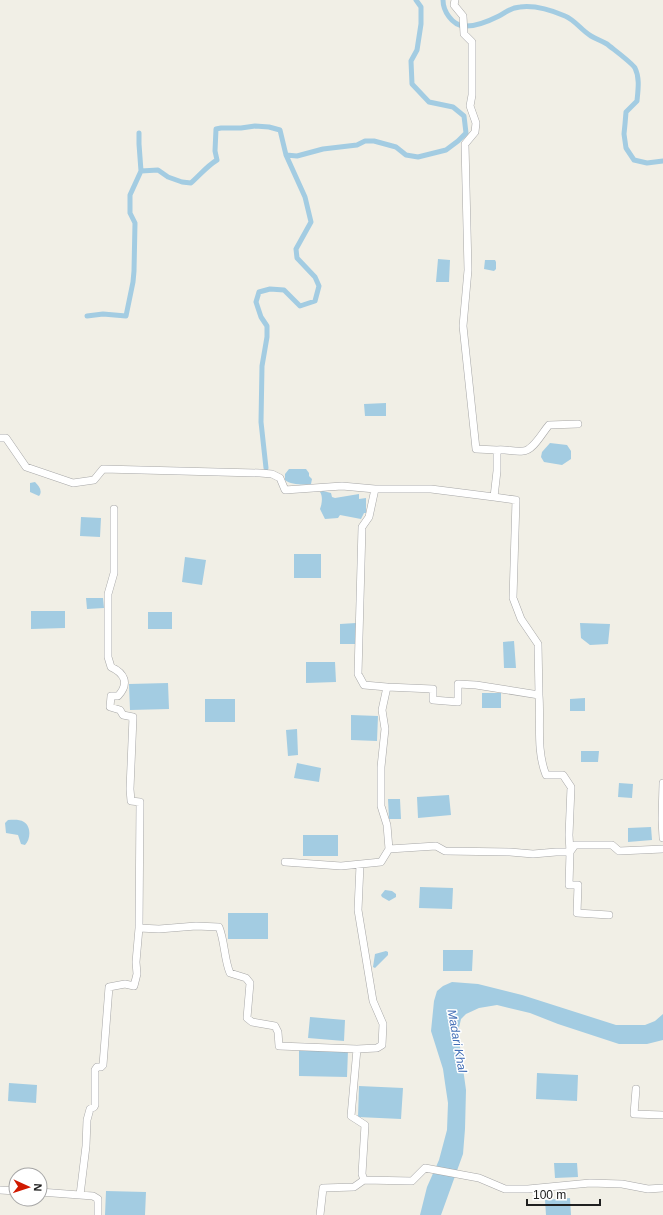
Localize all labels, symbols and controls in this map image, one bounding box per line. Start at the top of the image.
water label: Madari Khal [445,1008,470,1074]
north arrow [8,1167,48,1207]
scale bar [527,1181,600,1207]
text: N [32,1183,44,1192]
text: 100 m [533,1188,566,1202]

